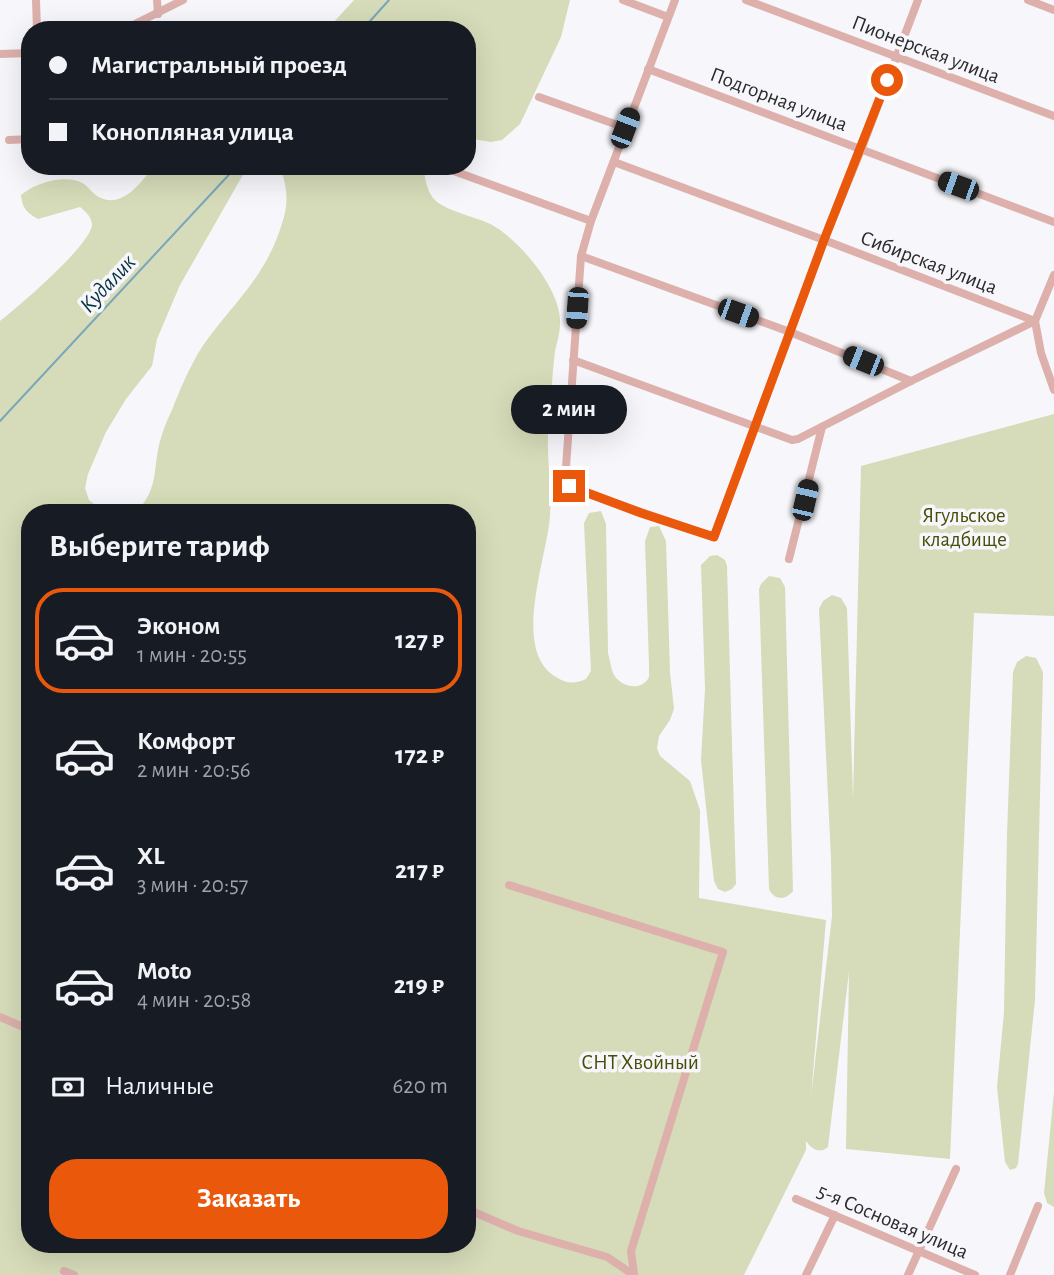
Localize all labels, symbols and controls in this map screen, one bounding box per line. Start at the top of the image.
street label: Пионерская улица [849,12,1003,87]
text: Магистральный проезд [91,52,347,78]
street label: Подгорная улица [707,64,851,135]
route start [871,64,903,96]
car [608,105,643,151]
text: Конопляная улица [91,119,294,145]
car [935,169,982,203]
street label: Сибирская улица [858,227,1000,298]
water label: Кудалик [76,250,141,317]
car [566,286,589,330]
car [715,296,762,330]
car [840,343,887,379]
callout: 2 мин [511,384,627,434]
text: 2 мин [542,398,596,421]
route end [553,470,585,502]
car [791,477,820,523]
park label: Ягульское кладбище [921,505,1007,550]
text: Выберите тариф [49,530,270,562]
icon: car [53,609,116,672]
text: Эконом [137,613,220,639]
text: 127 ₽ [395,627,444,653]
text: 1 мин · 20:55 [137,644,247,667]
icon: car [53,724,116,787]
text: Комфорт [137,728,235,754]
text: 172 ₽ [395,742,444,768]
text: 2 мин · 20:56 [137,759,251,782]
icon: car [53,839,116,902]
text: XL [137,843,164,869]
text: 217 ₽ [395,857,444,883]
text: 3 мин · 20:57 [137,874,248,897]
icon: car [53,954,116,1017]
text: Moto [137,958,192,984]
text: 219 ₽ [394,972,444,998]
text: 4 мин · 20:58 [137,989,251,1012]
park label: СНТ Хвойный [581,1052,699,1073]
icon: cash [49,1068,87,1106]
text: Наличные [105,1073,214,1099]
text: 620 m [392,1075,448,1098]
button: Заказать [49,1159,448,1239]
street label: 5-я Сосновая улица [814,1180,972,1263]

